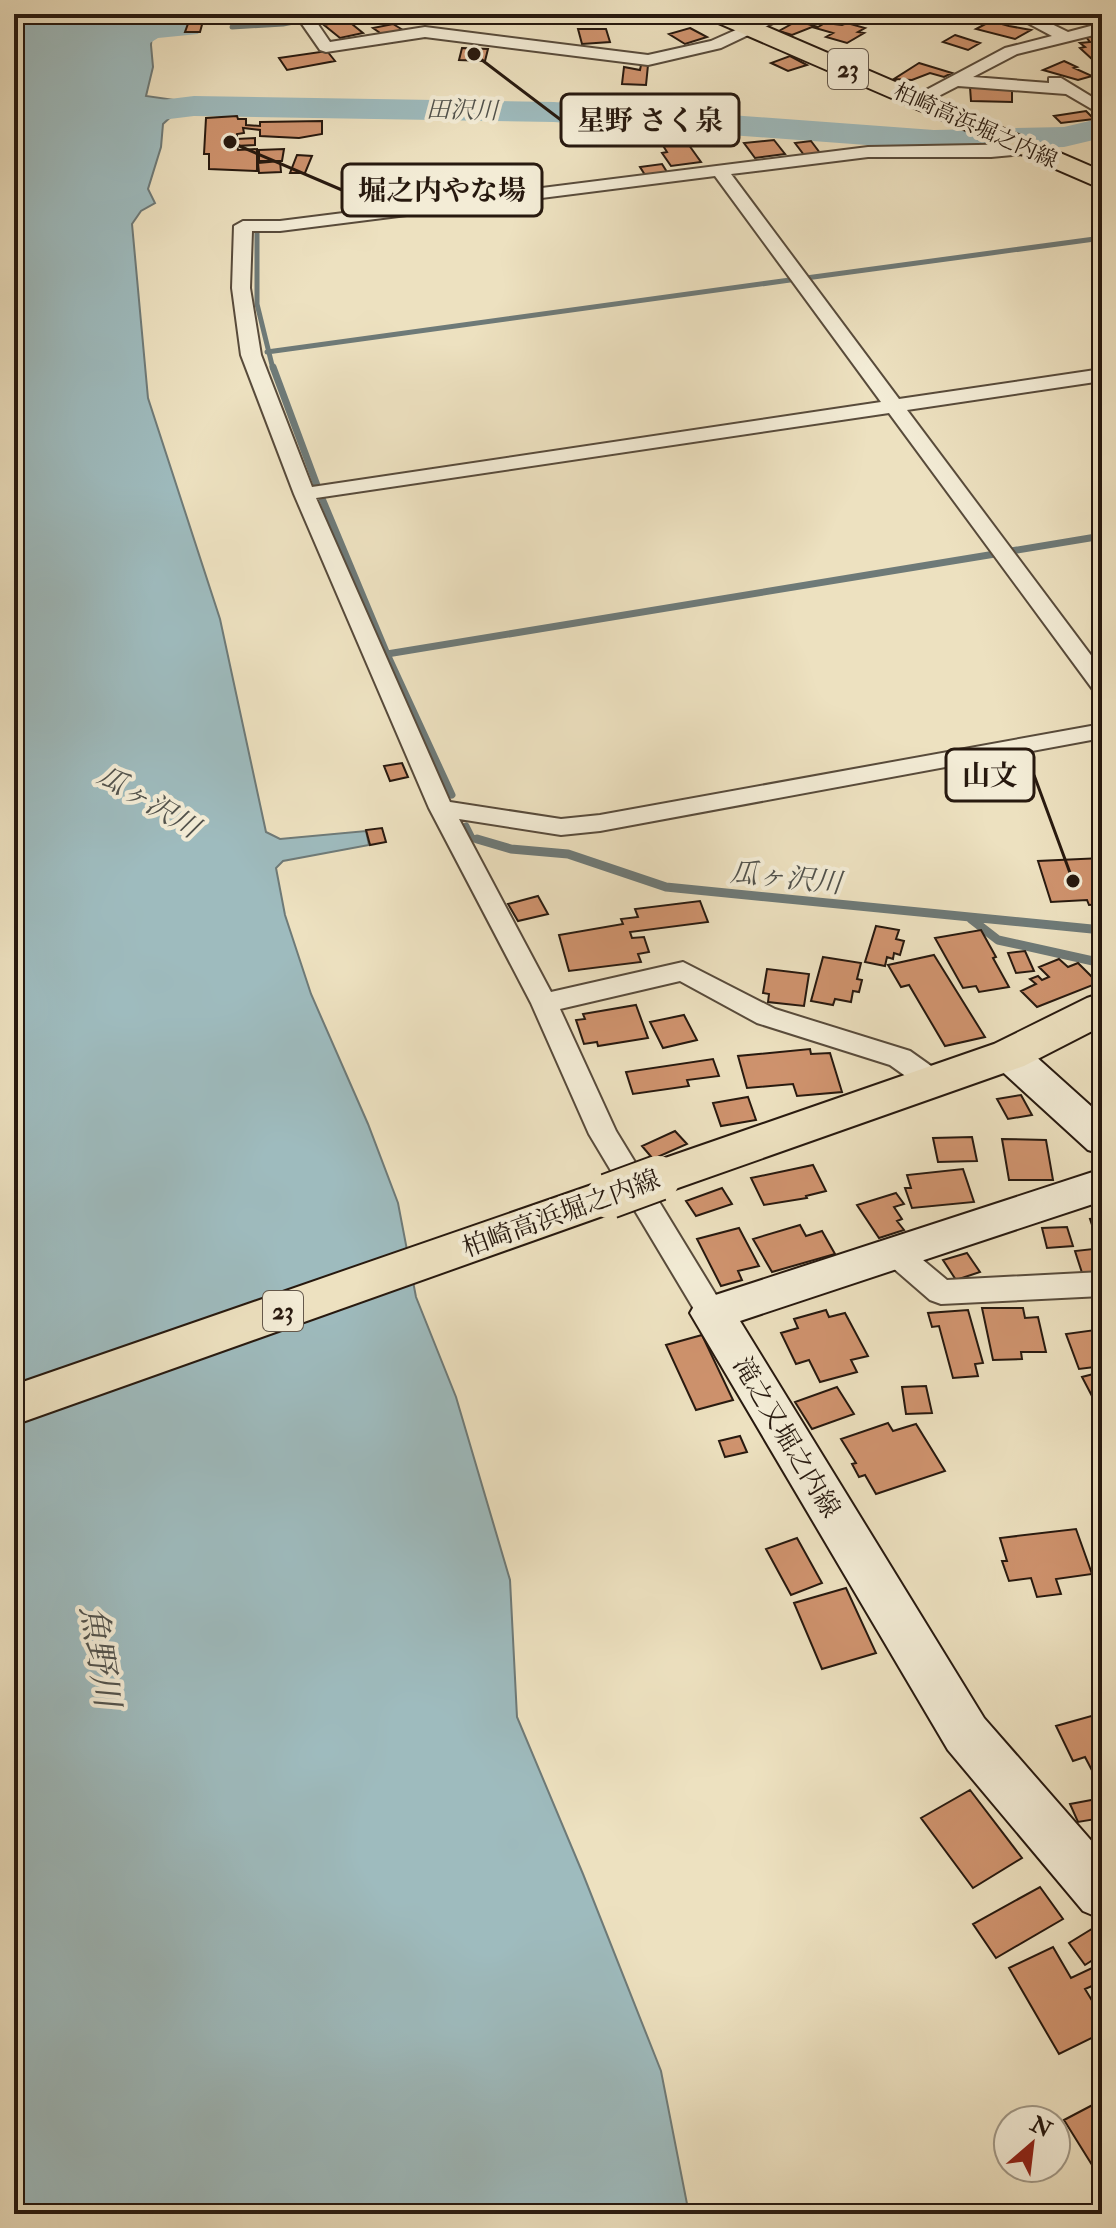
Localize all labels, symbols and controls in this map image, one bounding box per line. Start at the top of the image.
road number: 23 [828,49,868,89]
street label: 柏崎高浜堀之内線 [889,77,1062,174]
water label: 田沢川 [426,94,501,127]
callout: 星野 さく泉 [561,94,739,146]
text: 星野 さく泉 [577,104,723,139]
callout: 堀之内やな場 [342,164,542,216]
text: 堀之内やな場 [358,174,526,209]
callout: 山文 [946,749,1034,801]
water label: 瓜ヶ沢川 [91,758,208,848]
text: 山文 [962,759,1018,794]
water label: 瓜ヶ沢川 [728,855,846,902]
street label: 柏崎高浜堀之内線 [458,1163,665,1265]
road number: 23 [263,1291,303,1331]
street label: 滝之又堀之内線 [726,1351,847,1524]
water label: 魚野川 [70,1602,129,1714]
north arrow [992,2104,1072,2184]
text: N [1025,2110,1056,2144]

